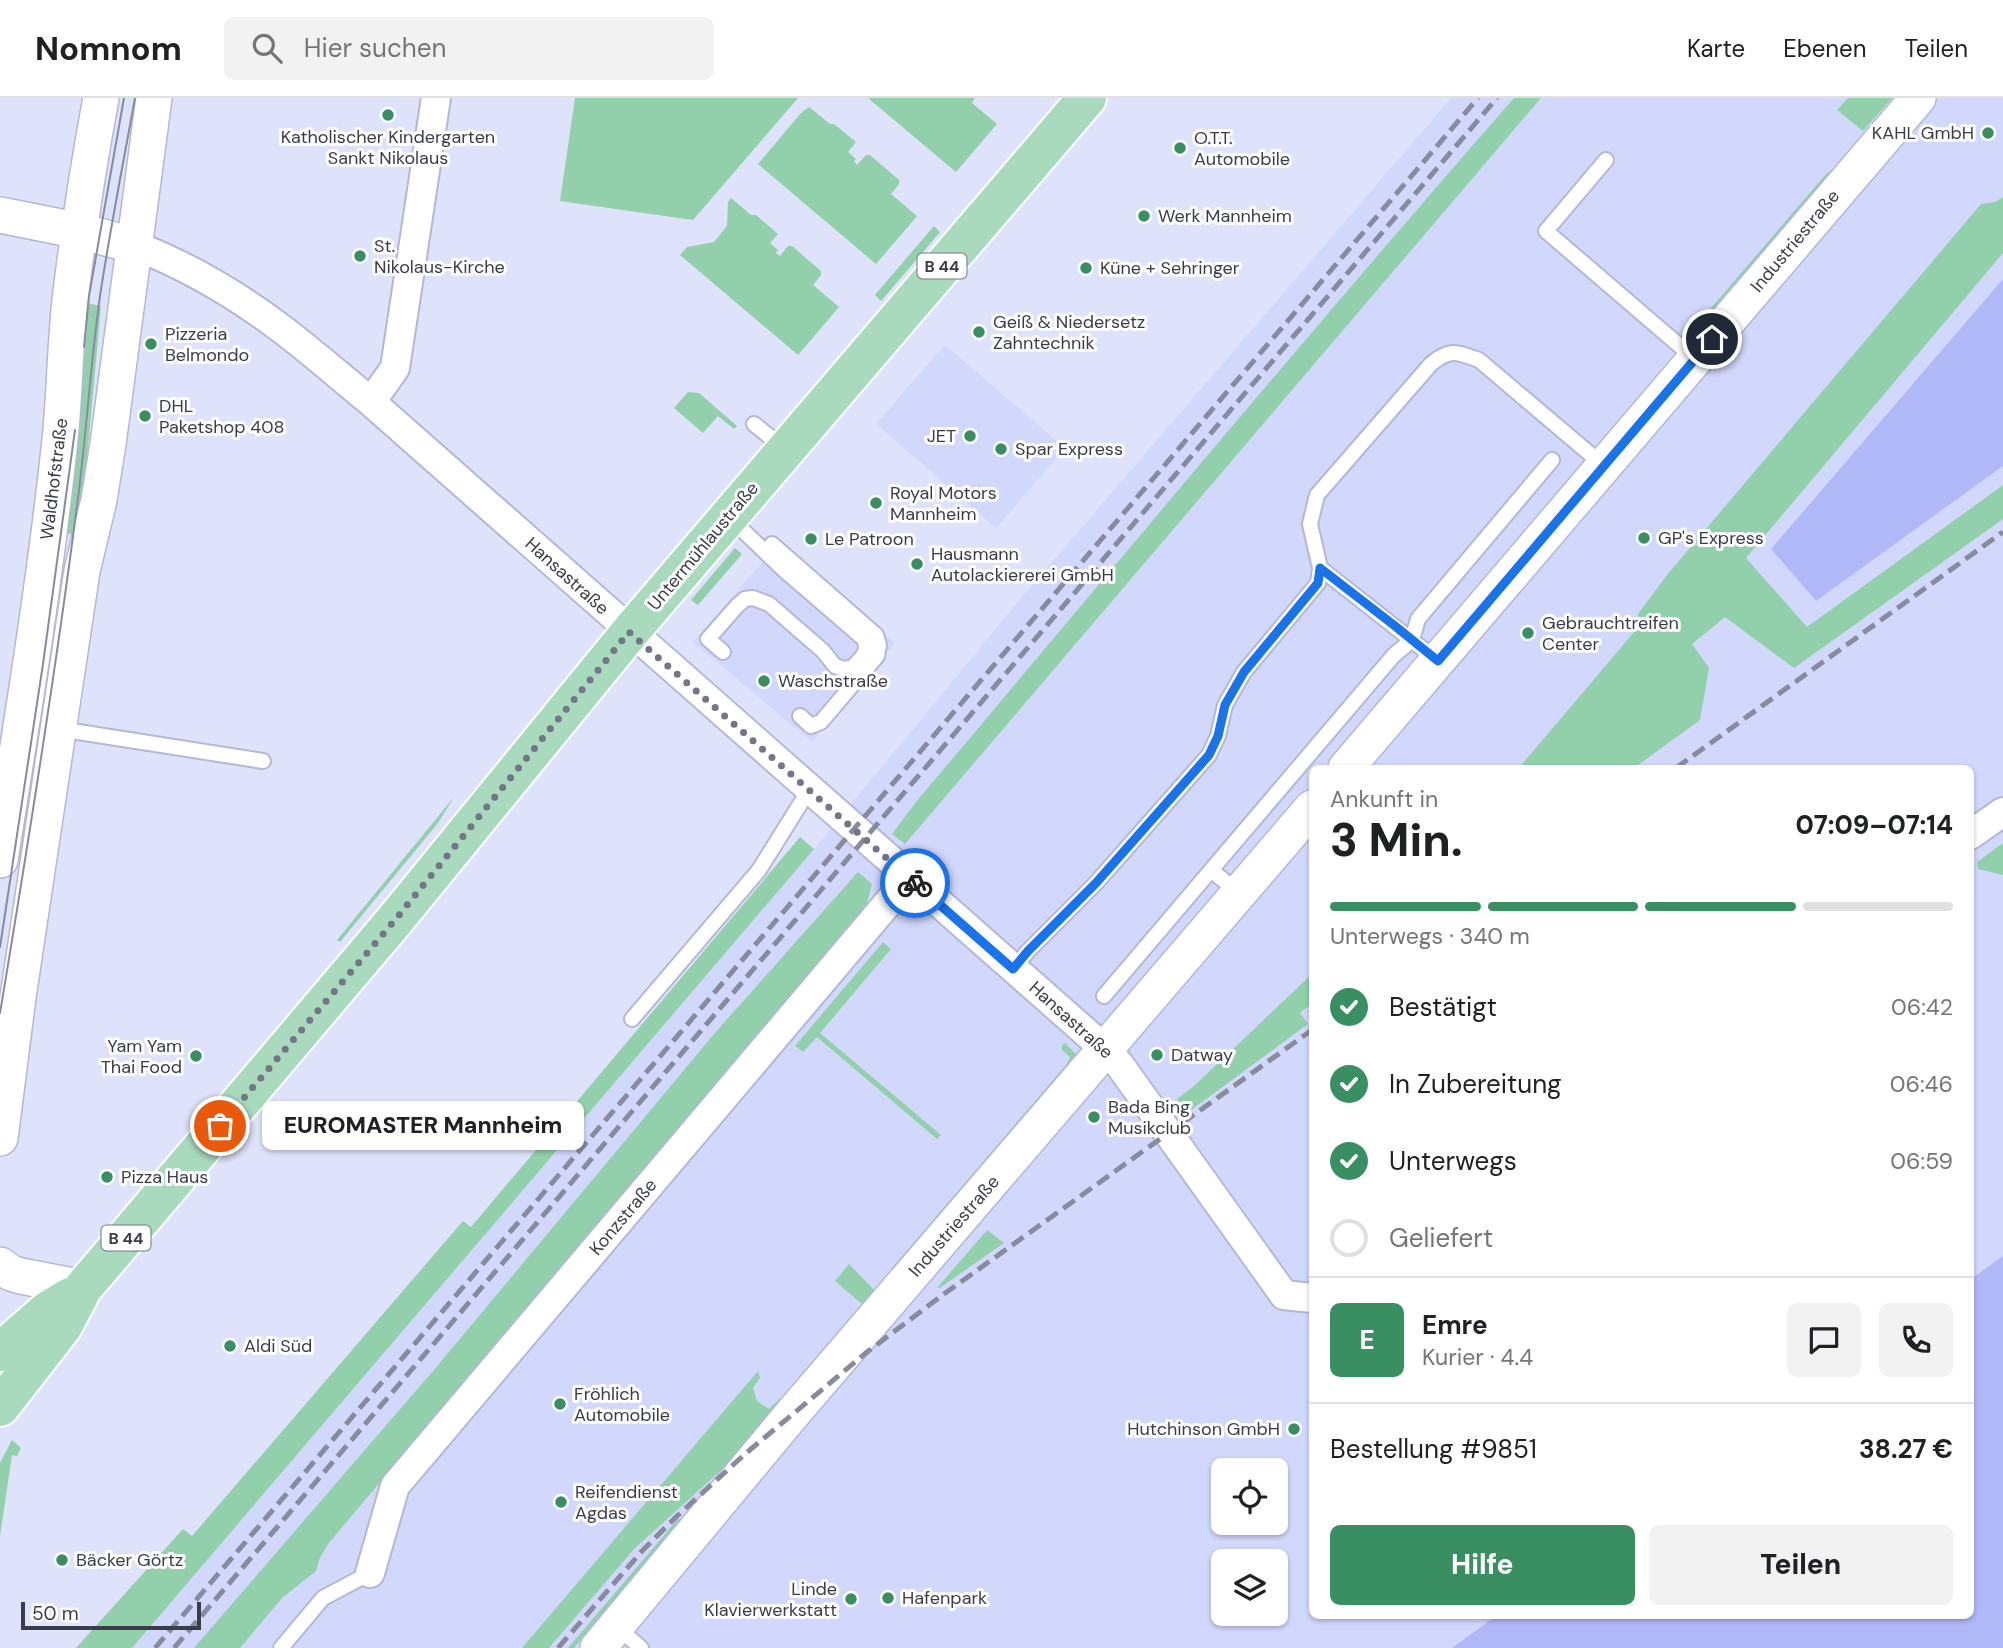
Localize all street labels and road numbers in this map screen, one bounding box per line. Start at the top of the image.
street label: Industriestraße [1745,185,1845,297]
road number: B 44 [918,254,967,278]
street label: Waldhofstraße [35,417,73,541]
street label: Untermühlaustraße [642,477,764,615]
street label: Hansastraße [520,532,614,620]
street label: Hansastraße [1024,976,1118,1064]
street label: Industriestraße [903,1170,1005,1282]
street label: Konzstraße [584,1174,662,1260]
road number: B 44 [102,1226,150,1250]

